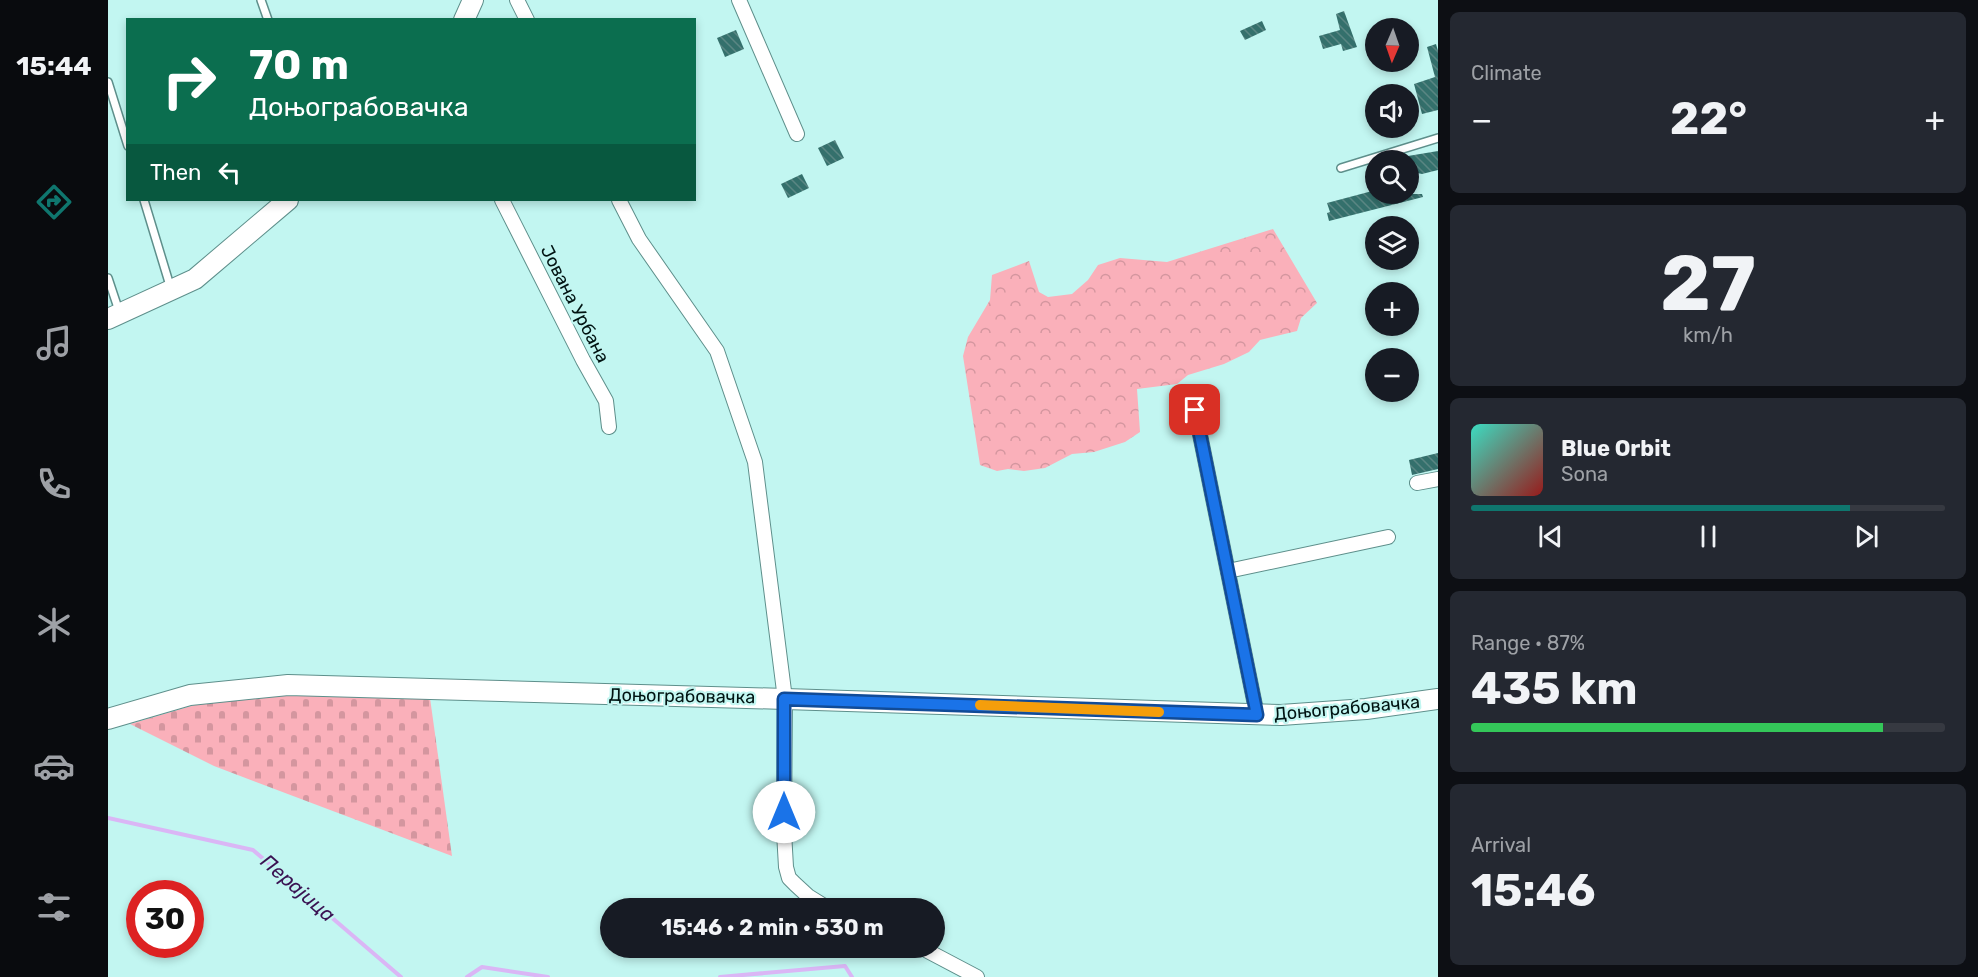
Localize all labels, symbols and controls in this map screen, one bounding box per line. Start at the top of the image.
north arrow [1365,18,1419,72]
map controls [1365,18,1419,402]
text: 70 m [249,40,349,90]
icon: right [150,42,228,120]
text: 15:44 [16,50,92,82]
text: Climate [1471,61,1542,85]
button: sound [1365,84,1419,138]
text: Доњограбовачка [249,91,469,123]
text: 22° [1670,92,1747,145]
text: − [1471,100,1492,139]
text: + [1924,100,1945,139]
button: search [1365,150,1419,204]
icon: left [213,156,246,189]
text: Then [150,159,201,186]
icon: directions [33,181,75,223]
button: layers [1365,216,1419,270]
text: 27 [1660,237,1756,330]
street label: Јована Урбана [536,242,614,366]
button: + [1365,282,1419,336]
icon: music [33,322,75,364]
text: km/h [1683,323,1733,347]
button: − [1365,348,1419,402]
pin [1169,384,1220,435]
icon: arrive [1178,393,1211,426]
text: Blue Orbit [1561,435,1671,462]
text: Sona [1561,462,1608,486]
icon: phone [33,463,75,505]
icon: previous [1534,520,1567,553]
icon: pause [1692,520,1725,553]
icon: next [1850,520,1883,553]
icon: climate [33,604,75,646]
text: Range · 87% [1471,631,1585,655]
text: 435 km [1471,662,1638,715]
street label: Доњограбовачка [609,684,755,708]
street label: Доњограбовачка [1273,691,1421,725]
icon: car [33,745,75,787]
position arrow [752,780,816,844]
text: Arrival [1471,833,1531,857]
water label: Перајица [256,849,340,927]
text: 15:46 [1471,864,1596,917]
speed limit sign: 30 [126,880,204,958]
icon: filters [33,886,75,928]
text: 15:46 · 2 min · 530 m [661,914,884,941]

